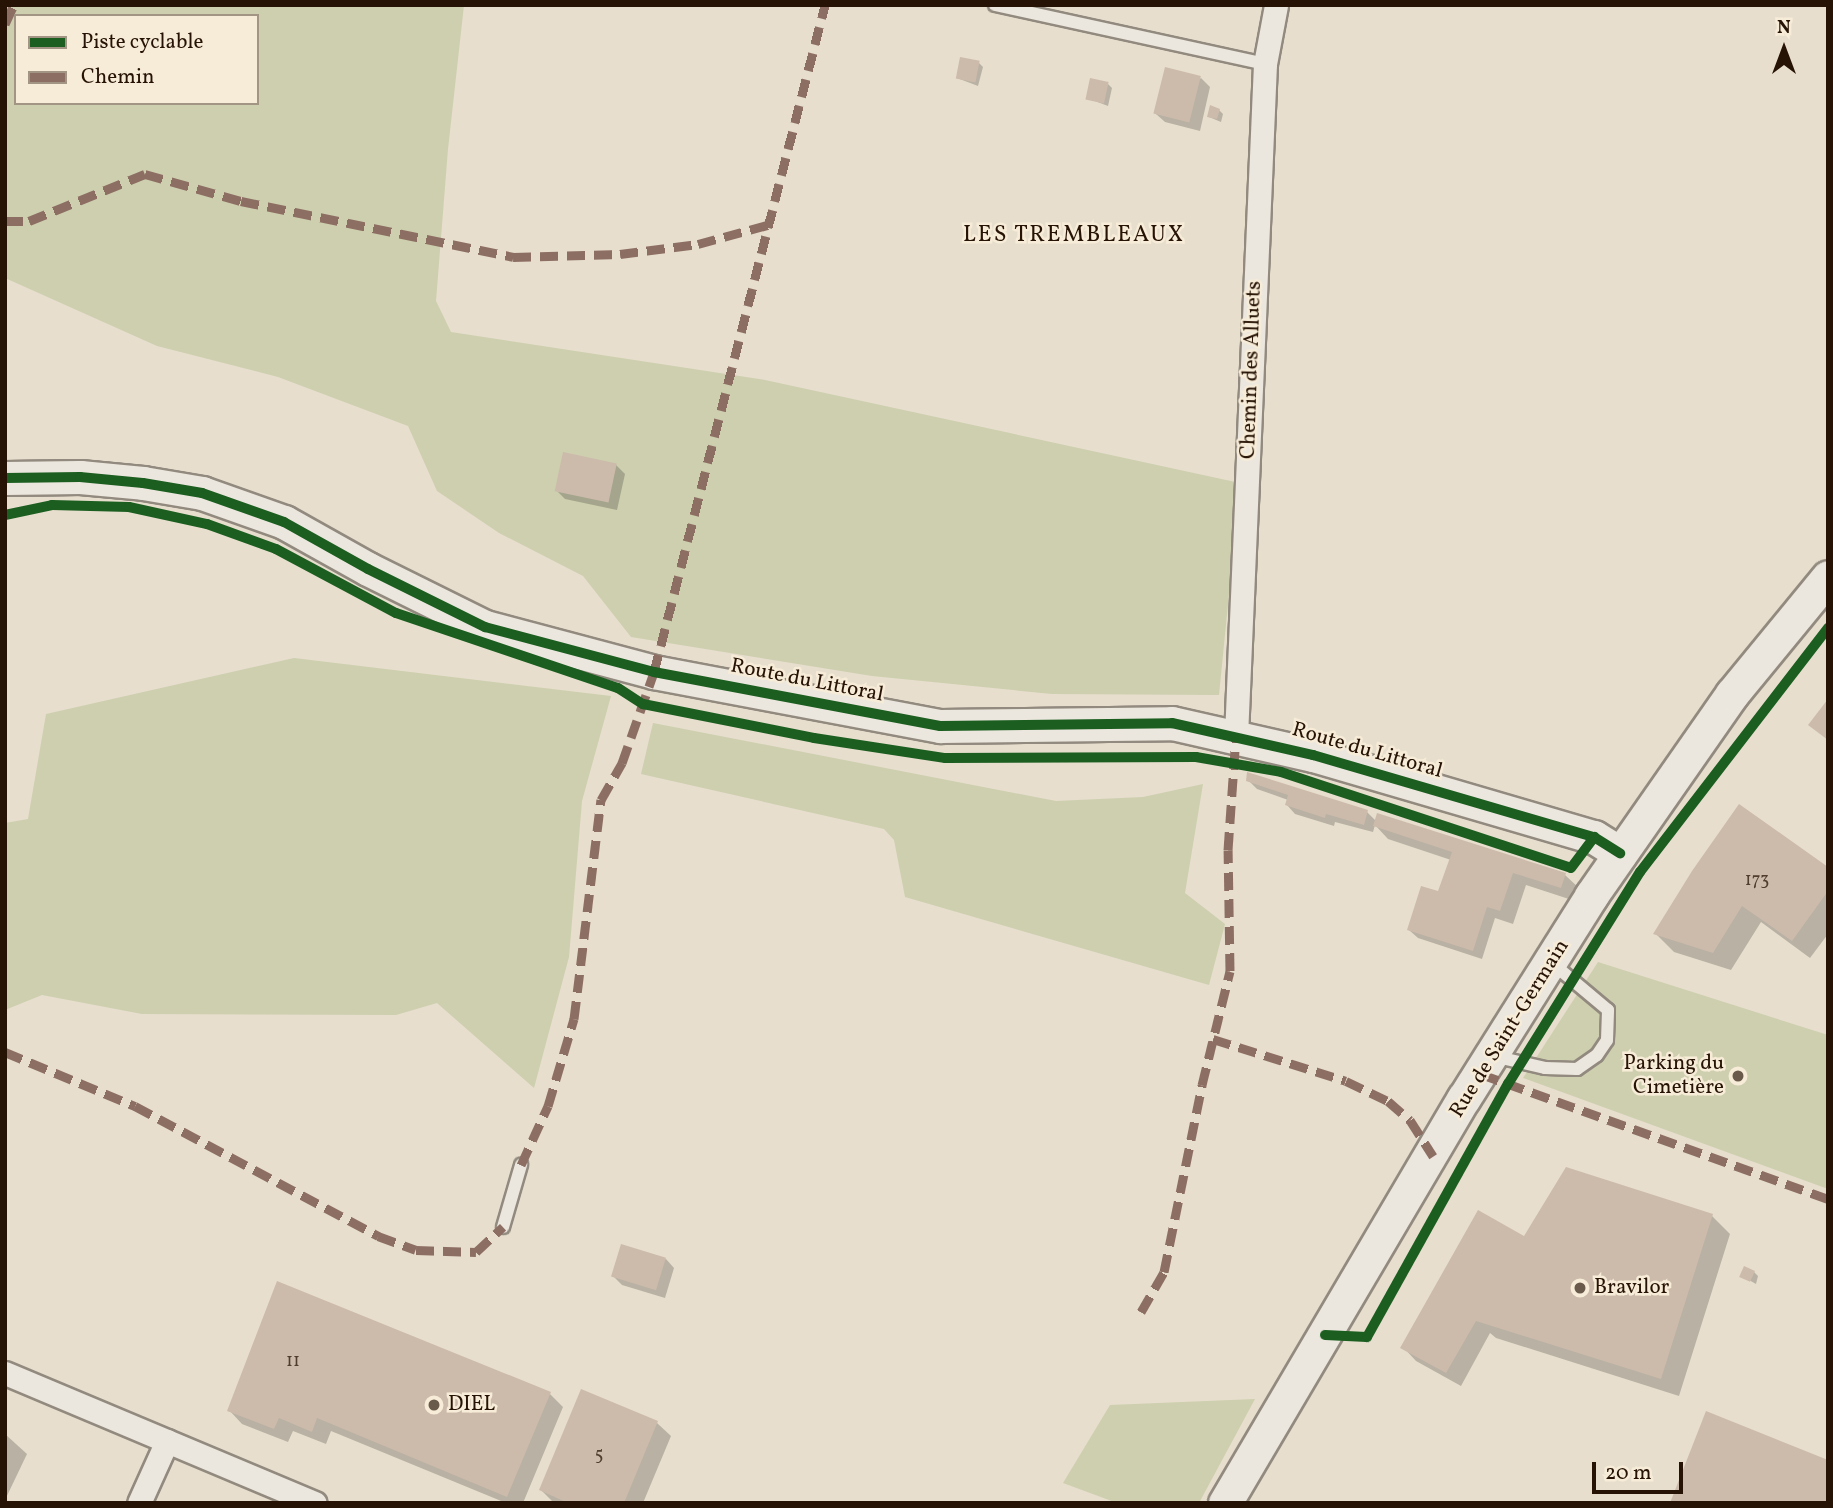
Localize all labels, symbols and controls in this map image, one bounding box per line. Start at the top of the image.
legend [14,14,259,105]
north arrow [1749,14,1819,84]
text: N [1777,15,1791,41]
text: Piste cyclable [81,28,203,57]
text: Chemin [81,63,155,92]
district label: LES TREMBLEAUX [964,221,1184,249]
street label: Chemin des Alluets [1236,280,1268,460]
street label: Route du Littoral [728,654,886,708]
street label: Route du Littoral [1289,717,1445,785]
house number: 173 [1745,870,1769,892]
street label: Rue de Saint-Germain [1445,935,1575,1123]
place label: Parking du Cimetière [1624,1051,1724,1101]
marker: Parking du Cimetière [1730,1068,1746,1084]
place label: Bravilor [1594,1275,1669,1301]
marker: Bravilor [1572,1280,1588,1296]
house number: 11 [286,1351,300,1373]
place label: DIEL [448,1392,495,1418]
marker: DIEL [426,1397,442,1413]
house number: 5 [595,1445,603,1467]
scale bar [1595,1448,1686,1492]
text: 20 m [1605,1459,1651,1488]

